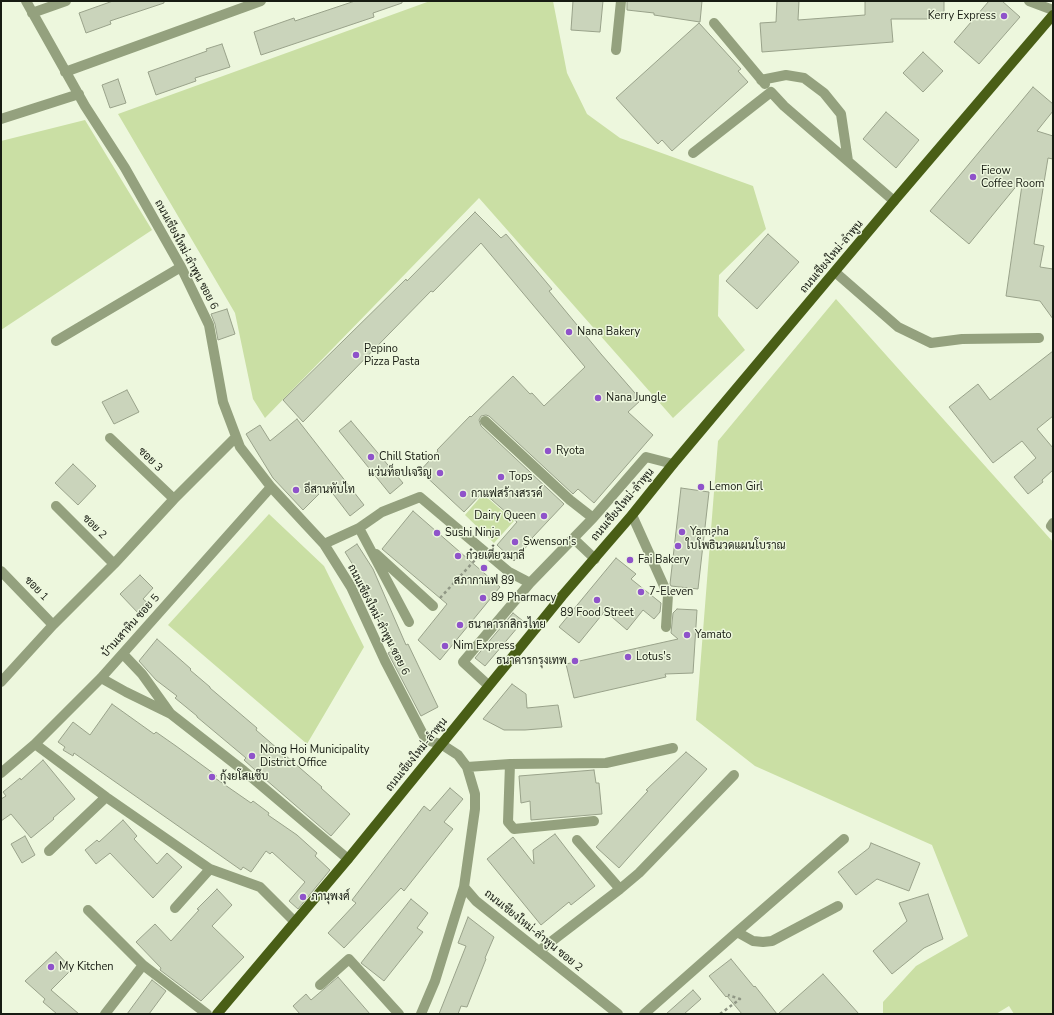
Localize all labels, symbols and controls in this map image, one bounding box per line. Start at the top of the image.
place label: Kerry Express [928,9,996,23]
marker: Kerry Express [999,11,1009,21]
place label: Fieow Coffee Room [981,164,1044,190]
marker: Fieow Coffee Room [968,172,978,182]
street label: ถนนเชียงใหม่-ลำพูน ซอย 6 [151,198,221,312]
street label: ถนนเชียงใหม่-ลำพูน [798,218,866,296]
place label: Nana Bakery [577,325,640,339]
marker: Nana Bakery [564,327,574,337]
place label: Pepino Pizza Pasta [364,342,420,368]
marker: Pepino Pizza Pasta [351,350,361,360]
place label: Nana Jungle [606,391,666,405]
marker: Nana Jungle [593,393,603,403]
place label: Ryota [556,444,585,458]
street label: ซอย 3 [135,445,165,475]
marker: Ryota [543,446,553,456]
place label: Chill Station [379,450,440,464]
marker: Chill Station [366,452,376,462]
place label: แว่นท็อปเจริญ [368,466,432,480]
street label: ถนนเชียงใหม่-ลำพูน [589,466,657,544]
marker: แว่นท็อปเจริญ [435,468,445,478]
place label: Tops [509,470,533,484]
marker: Tops [496,472,506,482]
place label: Lemon Girl [709,480,763,494]
marker: Lemon Girl [696,482,706,492]
place label: อีสานทับไท [304,483,355,497]
marker: อีสานทับไท [291,485,301,495]
place label: กาแฟสร้างสรรค์ [471,487,543,501]
marker: กาแฟสร้างสรรค์ [458,489,468,499]
place label: Dairy Queen [474,509,536,523]
marker: Dairy Queen [539,511,549,521]
street label: ซอย 2 [79,512,109,542]
place label: Yamaha [690,525,729,539]
place label: Sushi Ninja [445,526,500,540]
marker: Yamaha [677,527,687,537]
marker: Sushi Ninja [432,528,442,538]
place label: Swenson's [523,535,576,549]
marker: Swenson's [510,537,520,547]
place label: ใบโพธิ์นวดแผนโบราณ [686,539,786,553]
marker: ใบโพธิ์นวดแผนโบราณ [673,541,683,551]
place label: ก๋วยเตี๋ยวมาลี [466,549,525,563]
marker: ก๋วยเตี๋ยวมาลี [453,551,463,561]
place label: Fai Bakery [638,553,689,567]
marker: Fai Bakery [625,555,635,565]
street label: ถนนเชียงใหม่-ลำพูน ซอย 6 [344,562,412,678]
marker: สภากาแฟ 89 [479,563,489,573]
street label: ซอย 1 [21,574,51,604]
place label: สภากาแฟ 89 [454,574,514,588]
place label: 7-Eleven [649,585,693,599]
marker: 7-Eleven [636,587,646,597]
place label: 89 Pharmacy [491,591,556,605]
street label: บ้านเสาหิน ซอย 5 [99,592,163,660]
marker: 89 Pharmacy [478,593,488,603]
marker: 89 Food Street [592,595,602,605]
place label: 89 Food Street [560,606,634,620]
place label: ธนาคารกสิกรไทย [468,618,546,632]
marker: ธนาคารกสิกรไทย [455,620,465,630]
place label: Yamato [695,628,732,642]
marker: Yamato [682,630,692,640]
place label: Nim Express [453,639,515,653]
marker: Nim Express [440,641,450,651]
place label: Lotus's [636,650,671,664]
marker: Lotus's [623,652,633,662]
place label: ธนาคารกรุงเทพ [496,654,567,668]
marker: ธนาคารกรุงเทพ [570,656,580,666]
street label: ถนนเชียงใหม่-ลำพูน [383,715,451,795]
place label: Nong Hoi Municipality District Office [260,743,369,769]
marker: Nong Hoi Municipality District Office [247,751,257,761]
place label: กุ้งยโสแซ๊บ [220,770,268,784]
marker: กุ้งยโสแซ๊บ [207,772,217,782]
street label: ถนนเชียงใหม่-ลำพูน ซอย 2 [481,887,585,975]
place label: ภานุพงศ์ [311,890,350,904]
marker: ภานุพงศ์ [298,892,308,902]
place label: My Kitchen [59,960,114,974]
marker: My Kitchen [46,962,56,972]

